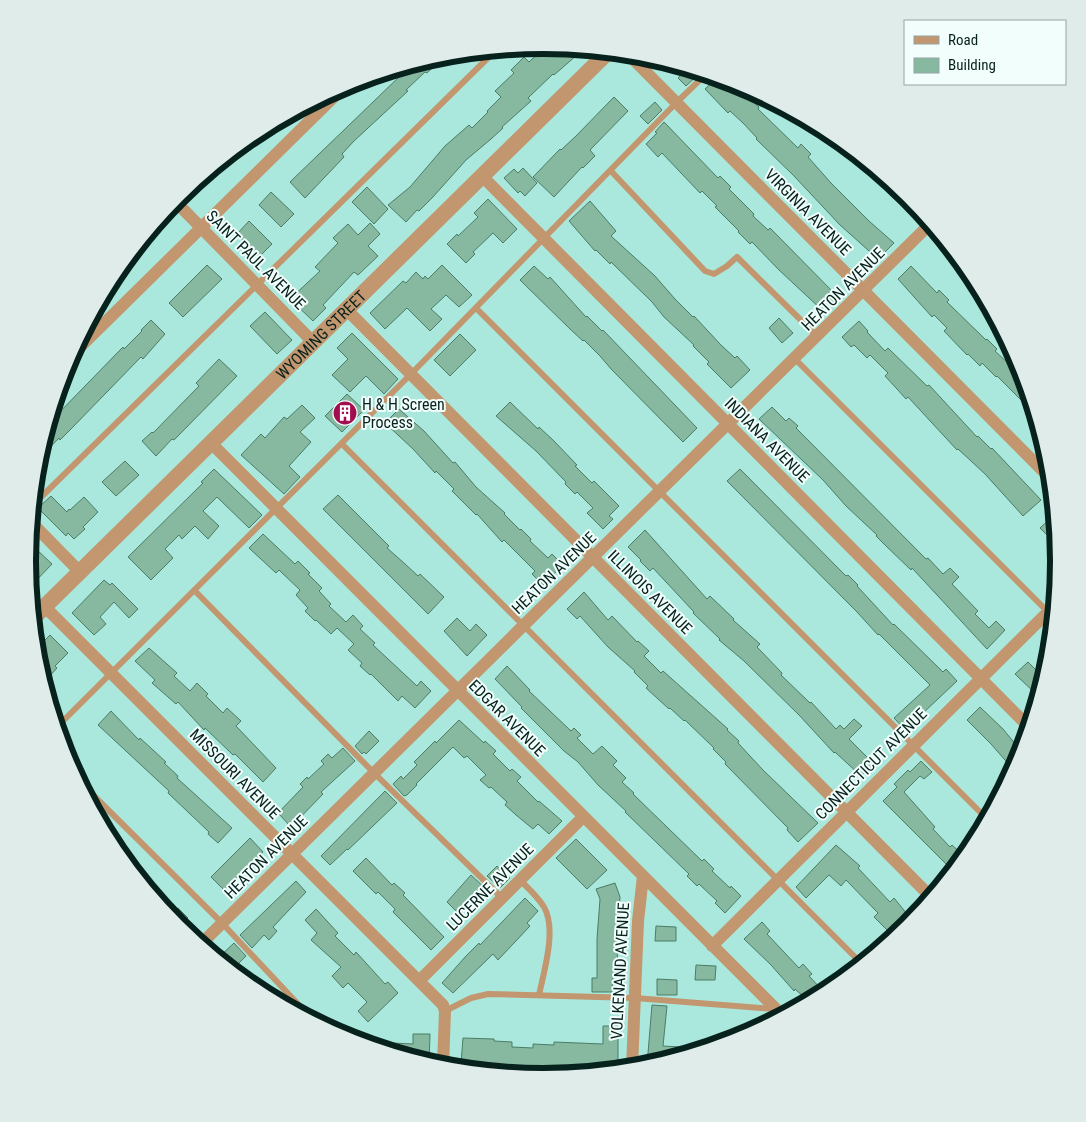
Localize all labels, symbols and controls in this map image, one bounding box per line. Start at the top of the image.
legend [904,20,1066,85]
text: Road [948,31,978,49]
text: Building [948,56,996,74]
street label: VIRGINIA AVENUE [761,165,855,259]
street label: SAINT PAUL AVENUE [202,206,310,314]
street label: HEATON AVENUE [797,243,889,335]
street label: WYOMING STREET [272,286,370,383]
street label: INDIANA AVENUE [721,394,813,486]
place label: H & H Screen Process [362,395,445,432]
building icon: H & H Screen Process [332,400,358,426]
street label: HEATON AVENUE [508,528,600,618]
street label: ILLINOIS AVENUE [604,546,696,638]
street label: EDGAR AVENUE [465,676,549,760]
street label: CONNECTICUT AVENUE [811,704,931,824]
street label: MISSOURI AVENUE [186,725,284,823]
street label: HEATON AVENUE [220,811,312,903]
street label: LUCERNE AVENUE [442,839,538,935]
street label: VOLKENAND AVENUE [607,902,633,1040]

